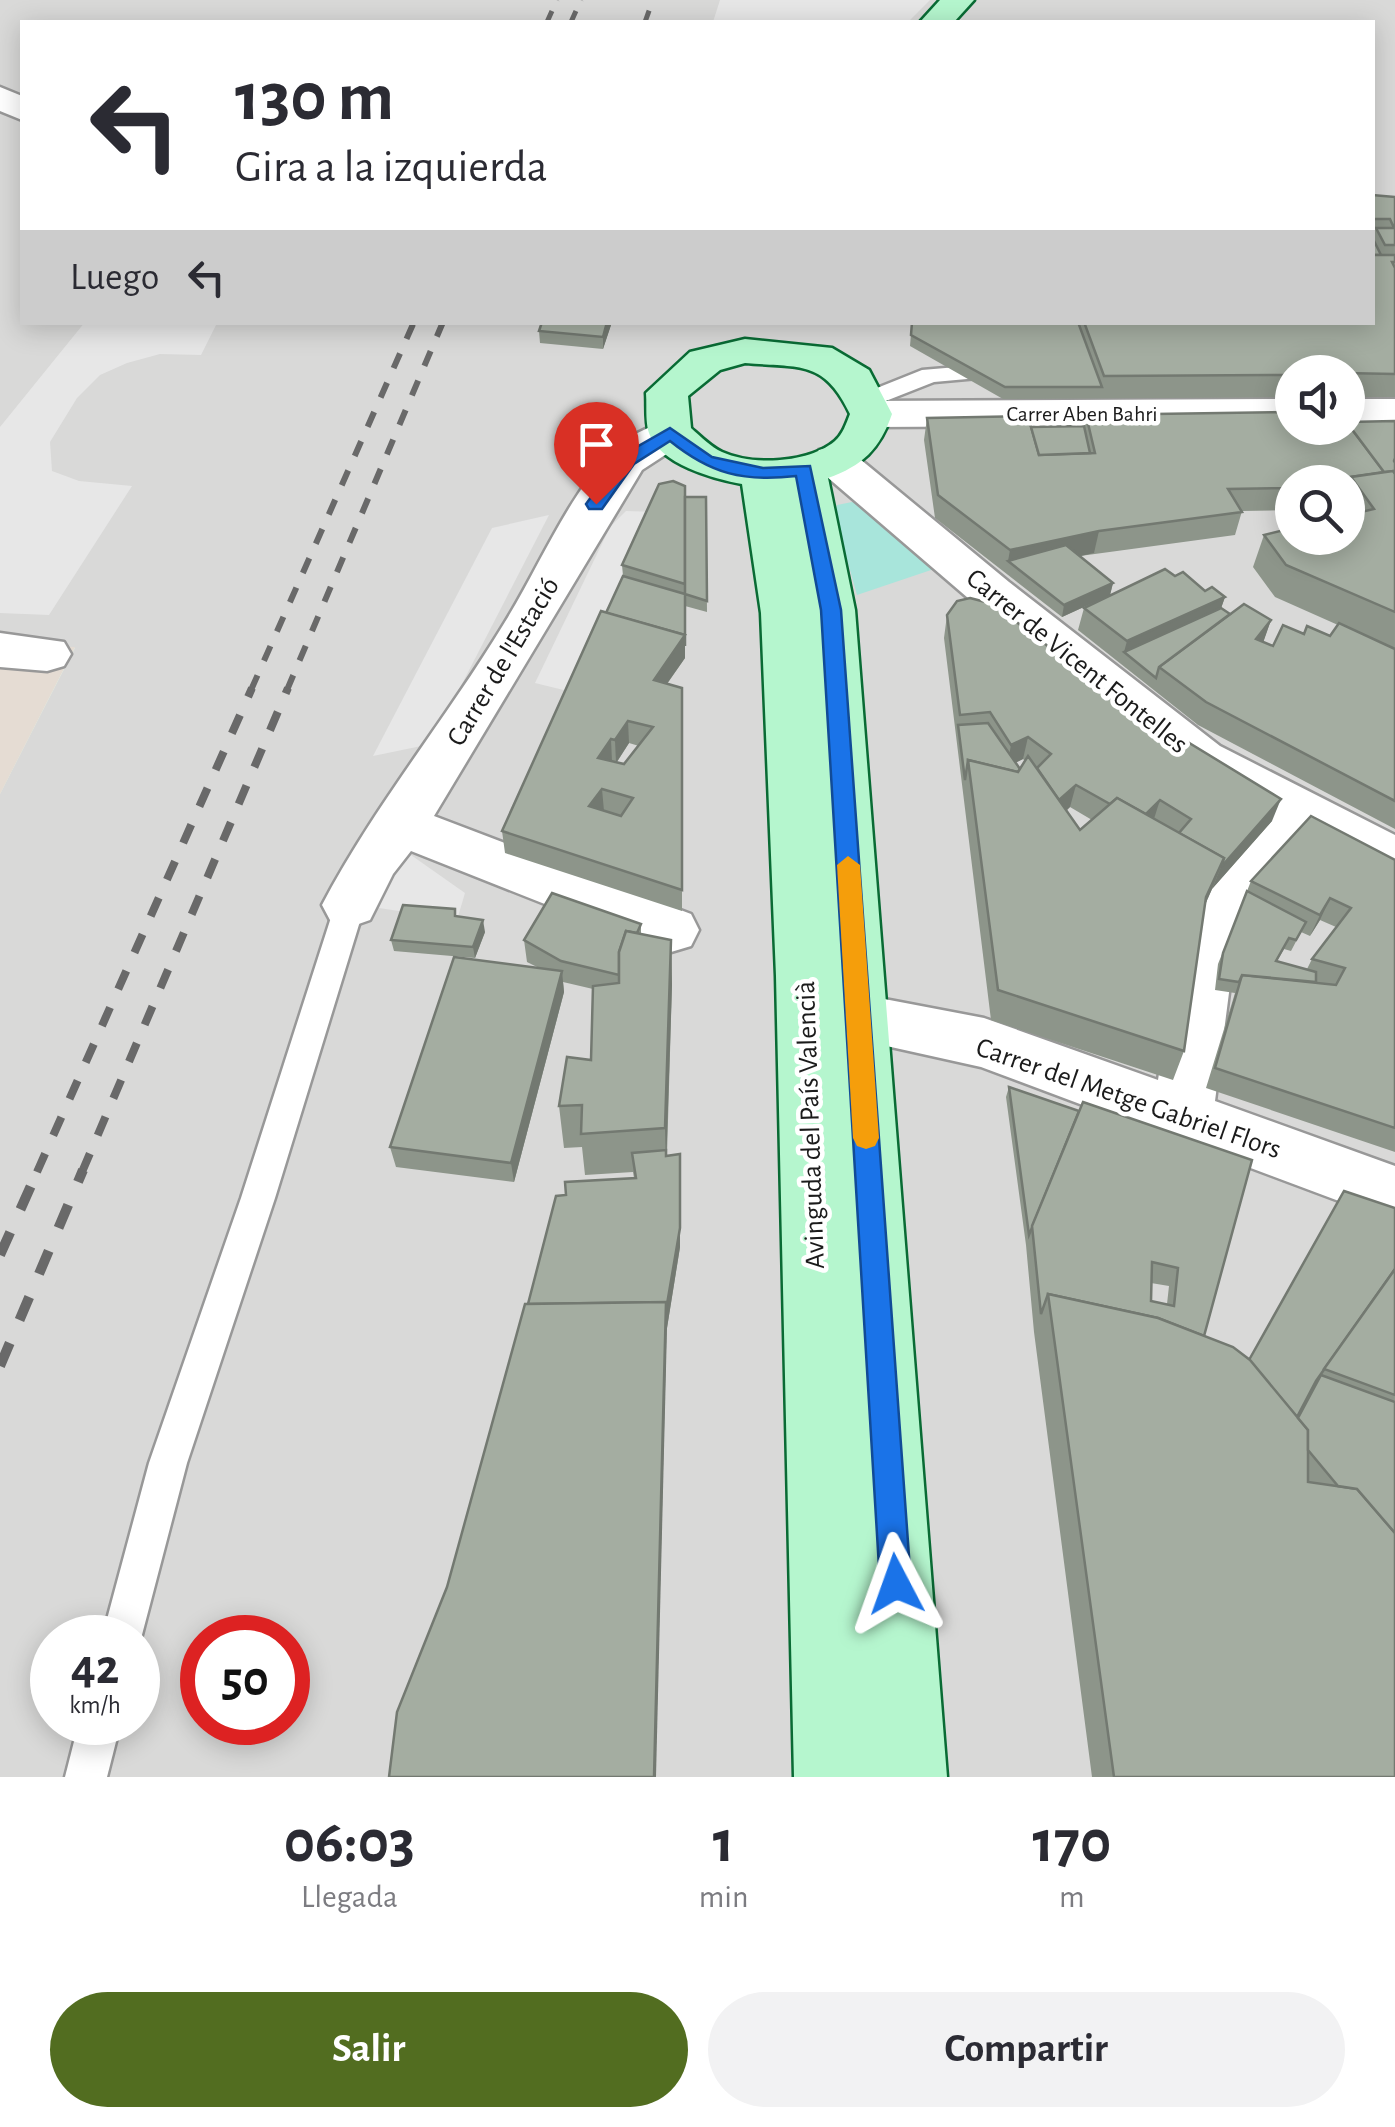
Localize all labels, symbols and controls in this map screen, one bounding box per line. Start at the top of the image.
icon: left [70,60,200,190]
text: 130 m [235,63,394,133]
text: Gira a la izquierda [235,145,548,190]
icon: left [179,250,234,305]
text: Luego [70,259,159,297]
map controls [1275,355,1365,555]
button: sound [1275,355,1365,445]
pin [554,402,639,505]
street label: Carrer Aben Bahri [1006,403,1158,425]
icon: arrive [569,417,624,472]
button: search [1275,465,1365,555]
street label: Carrer de Vicent Fontelles [961,564,1193,759]
street label: Carrer de l'Estació [442,573,565,751]
street label: Avinguda del País Valencià [792,980,830,1269]
street label: Carrer del Metge Gabriel Flors [972,1033,1284,1164]
position arrow [844,1532,948,1636]
speed limit sign: 50 [180,1615,310,1745]
text: 42 [71,1643,119,1693]
text: km/h [69,1693,121,1718]
text: 06:03 [284,1813,415,1873]
text: 1 [713,1813,734,1873]
text: 170 [1032,1813,1111,1873]
text: Llegada [301,1881,398,1913]
text: min [699,1881,749,1913]
text: m [1059,1881,1085,1913]
button: Salir [50,1992,688,2107]
button: Compartir [708,1992,1345,2107]

